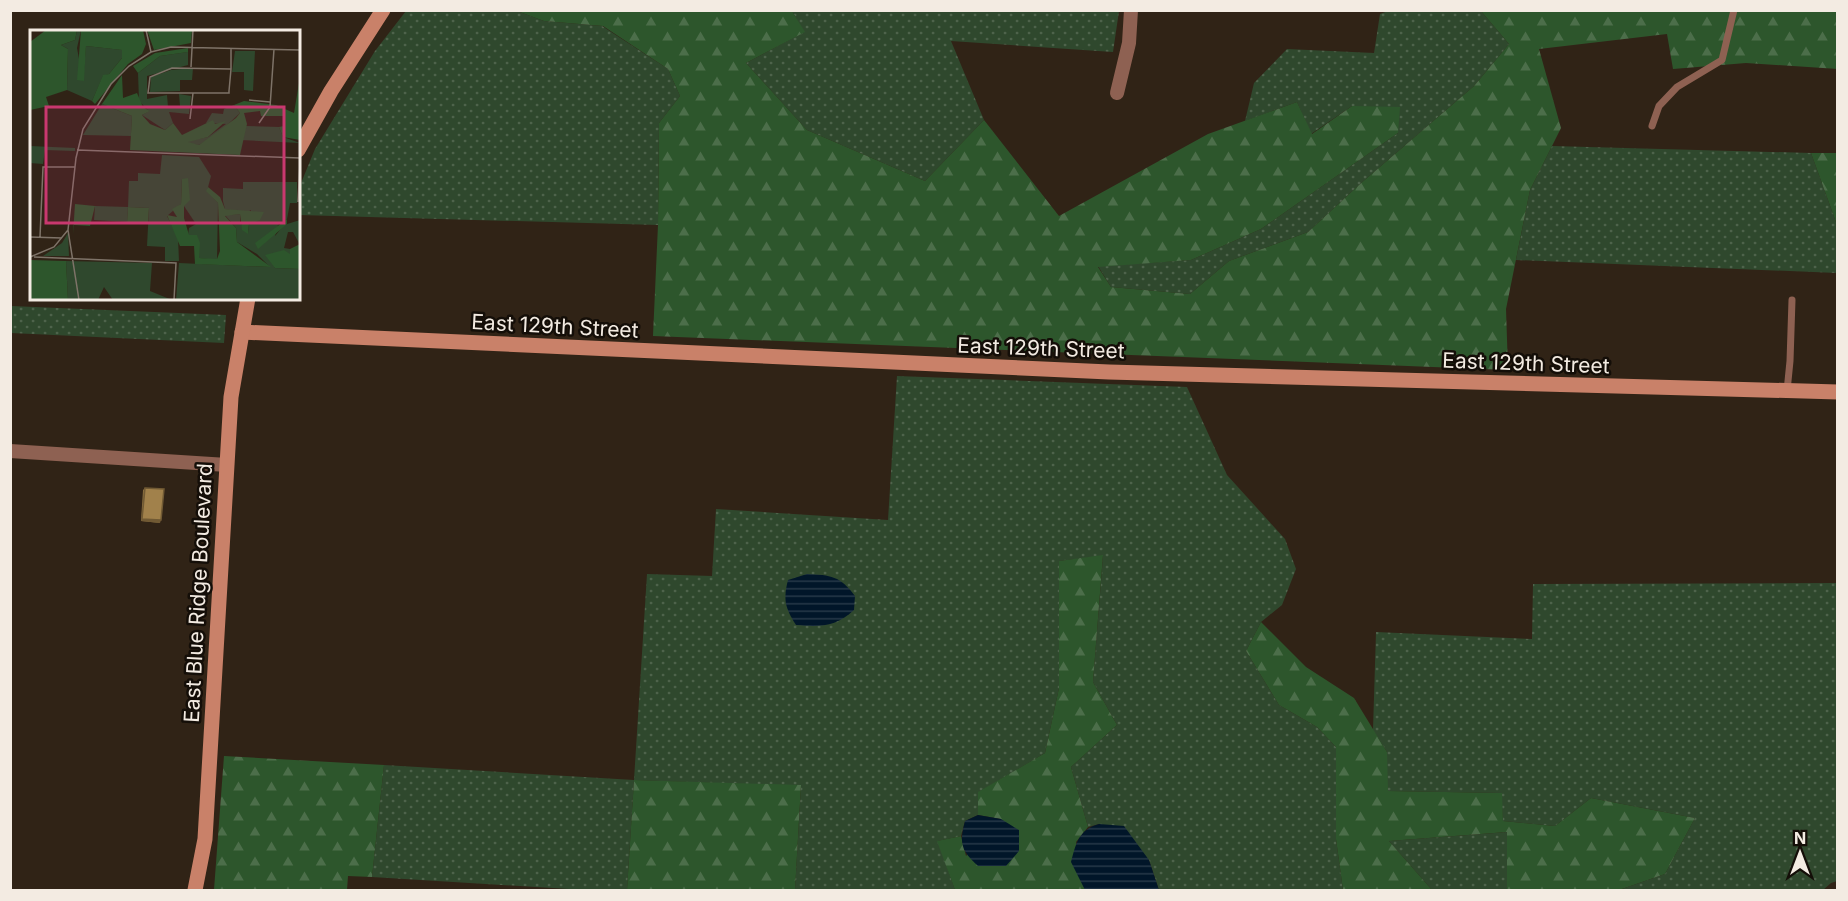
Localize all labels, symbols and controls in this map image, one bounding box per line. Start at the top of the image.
inset map [30,30,300,300]
street label: East 129th Street [471,309,639,343]
street label: East 129th Street [957,333,1125,363]
street label: East 129th Street [1442,348,1610,378]
street label: East Blue Ridge Boulevard [179,463,217,723]
north arrow [1770,823,1830,883]
text: N [1794,828,1806,848]

